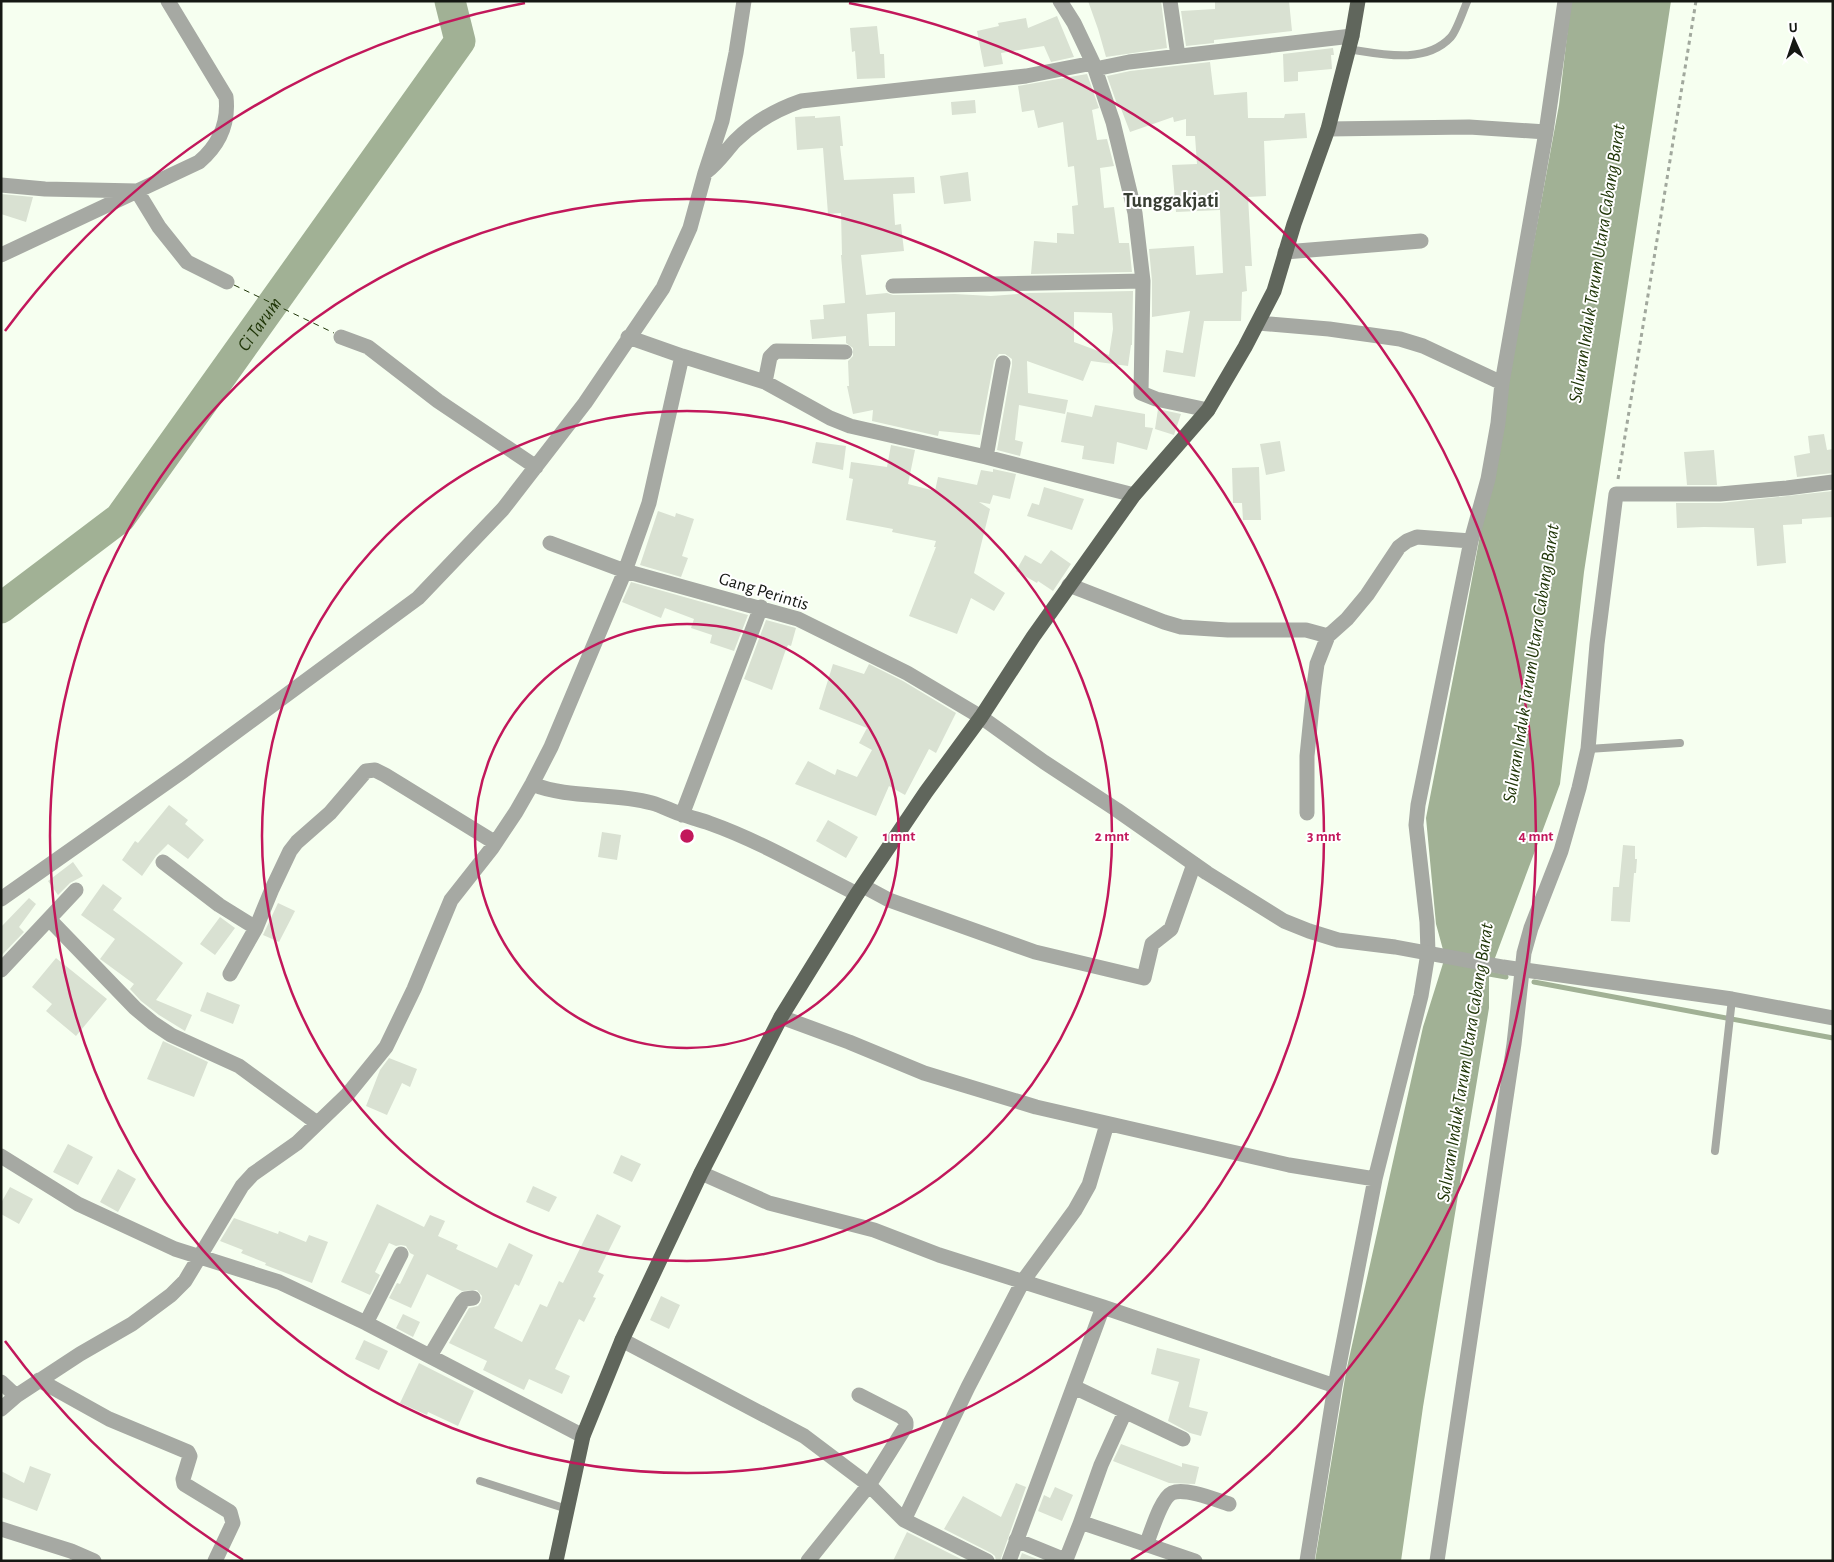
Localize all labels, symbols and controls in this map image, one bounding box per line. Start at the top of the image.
north arrow [1769,15,1819,65]
text: U [1789,21,1798,35]
water label: Saluran Induk Tarum Utara Cabang Barat [1566,122,1629,404]
district label: Tunggakjati [1123,191,1219,211]
water label: Ci Tarum [234,294,285,355]
water label: Saluran Induk Tarum Utara Cabang Barat [1500,522,1563,804]
street label: Gang Perintis [717,570,811,614]
centre of rings [678,827,696,845]
text: 1 mnt [883,829,915,844]
text: 2 mnt [1095,829,1129,844]
text: 3 mnt [1307,829,1341,844]
text: 4 mnt [1519,829,1553,844]
water label: Saluran Induk Tarum Utara Cabang Barat [1434,921,1497,1203]

